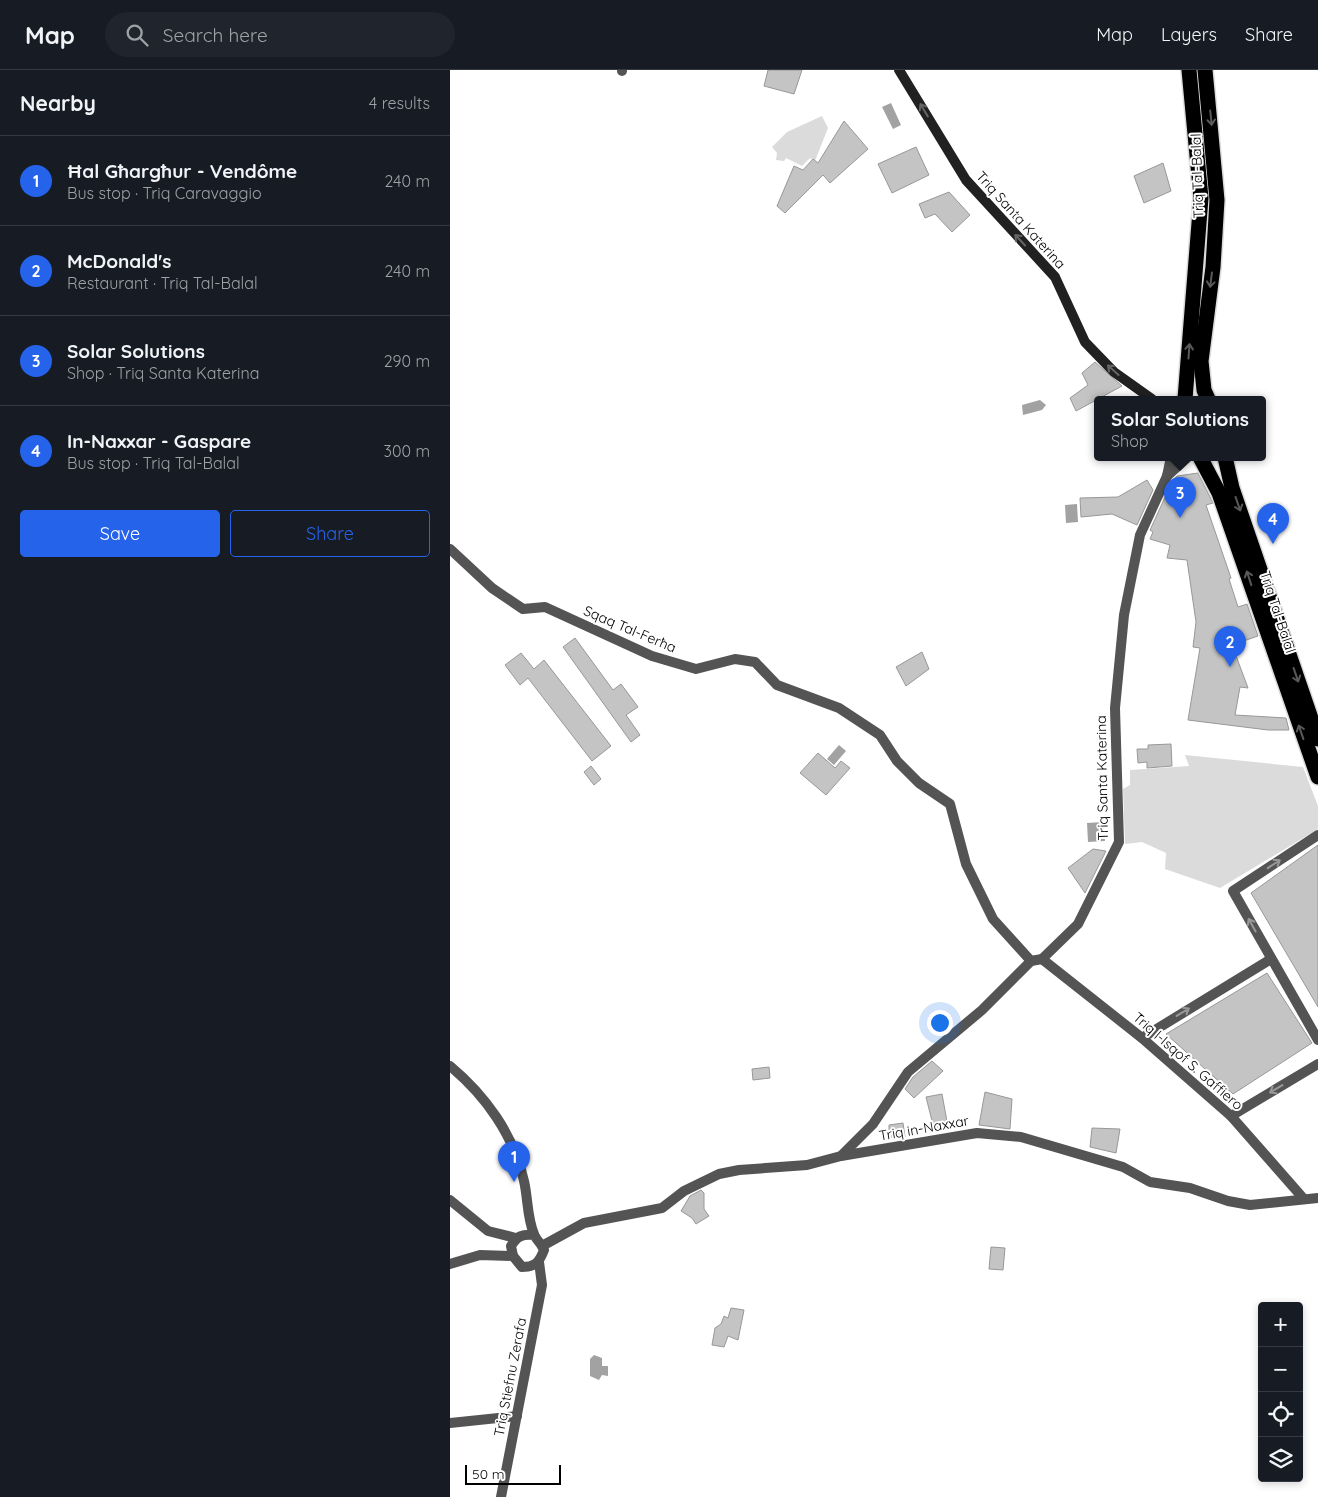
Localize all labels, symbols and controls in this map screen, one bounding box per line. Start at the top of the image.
search box [105,12,455,57]
text: Map [25,20,75,50]
icon: search [123,21,151,49]
text: Search here [163,23,268,47]
text: Map [1096,23,1133,46]
text: Layers [1161,23,1217,46]
text: Share [1245,23,1293,46]
text: Nearby [20,90,96,116]
text: 4 results [369,93,430,113]
one-way arrow [918,103,928,117]
one-way arrow [1206,110,1216,126]
street label: Triq Tal-Balal [1187,133,1207,219]
text: Ħal Għargħur - Vendôme [67,159,297,183]
street label: Triq Santa Katerina [972,167,1070,273]
text: 1 [33,171,39,191]
text: 240 m [384,171,430,191]
text: Bus stop · Triq Caravaggio [67,183,262,203]
one-way arrow [1014,233,1026,246]
text: McDonald's [67,249,171,273]
text: 2 [31,261,41,281]
text: 240 m [384,261,430,281]
one-way arrow [1206,272,1216,288]
text: Restaurant · Triq Tal-Balal [67,273,258,293]
text: Solar Solutions [67,339,205,363]
one-way arrow [1184,343,1194,359]
text: 3 [32,351,40,371]
text: 290 m [384,351,430,371]
text: Shop · Triq Santa Katerina [67,363,259,383]
one-way arrow [1107,364,1120,376]
popup [1094,396,1266,461]
text: Solar Solutions [1111,407,1249,431]
text: In-Naxxar - Gaspare [67,429,251,453]
text: Shop [1111,431,1149,451]
text: 4 [31,441,41,461]
text: 300 m [384,441,430,461]
text: Bus stop · Triq Tal-Balal [67,453,240,473]
pin: 3 [1164,477,1196,518]
one-way arrow [1234,496,1243,511]
pin: 4 [1257,503,1289,544]
button: Save [20,510,220,557]
button: Share [230,510,430,557]
street label: Triq Tal-Balal [1256,569,1300,655]
one-way arrow [1244,570,1254,586]
street label: Sqaq Tal-Ferħa [581,601,679,657]
pin: 2 [1214,626,1246,667]
one-way arrow [1292,667,1302,683]
street label: Triq Santa Katerina [1092,715,1112,841]
one-way arrow [1296,724,1305,740]
one-way arrow [1266,859,1280,869]
one-way arrow [1247,918,1256,933]
one-way arrow [1176,1007,1190,1017]
street label: Triq l-Isqof S. Gaffiero [1129,1008,1247,1114]
your location [927,1010,953,1036]
one-way arrow [1270,1084,1284,1094]
street label: Triq in-Naxxar [878,1111,971,1145]
pin: 1 [498,1141,530,1182]
map controls [1258,1302,1303,1482]
button: + [1258,1302,1303,1347]
street label: Triq Stiefnu Zerafa [490,1316,530,1438]
button: − [1258,1347,1303,1392]
button: locate [1258,1392,1303,1437]
button: layers [1258,1437,1303,1482]
scale bar [465,1462,561,1485]
text: 50 m [472,1465,505,1483]

